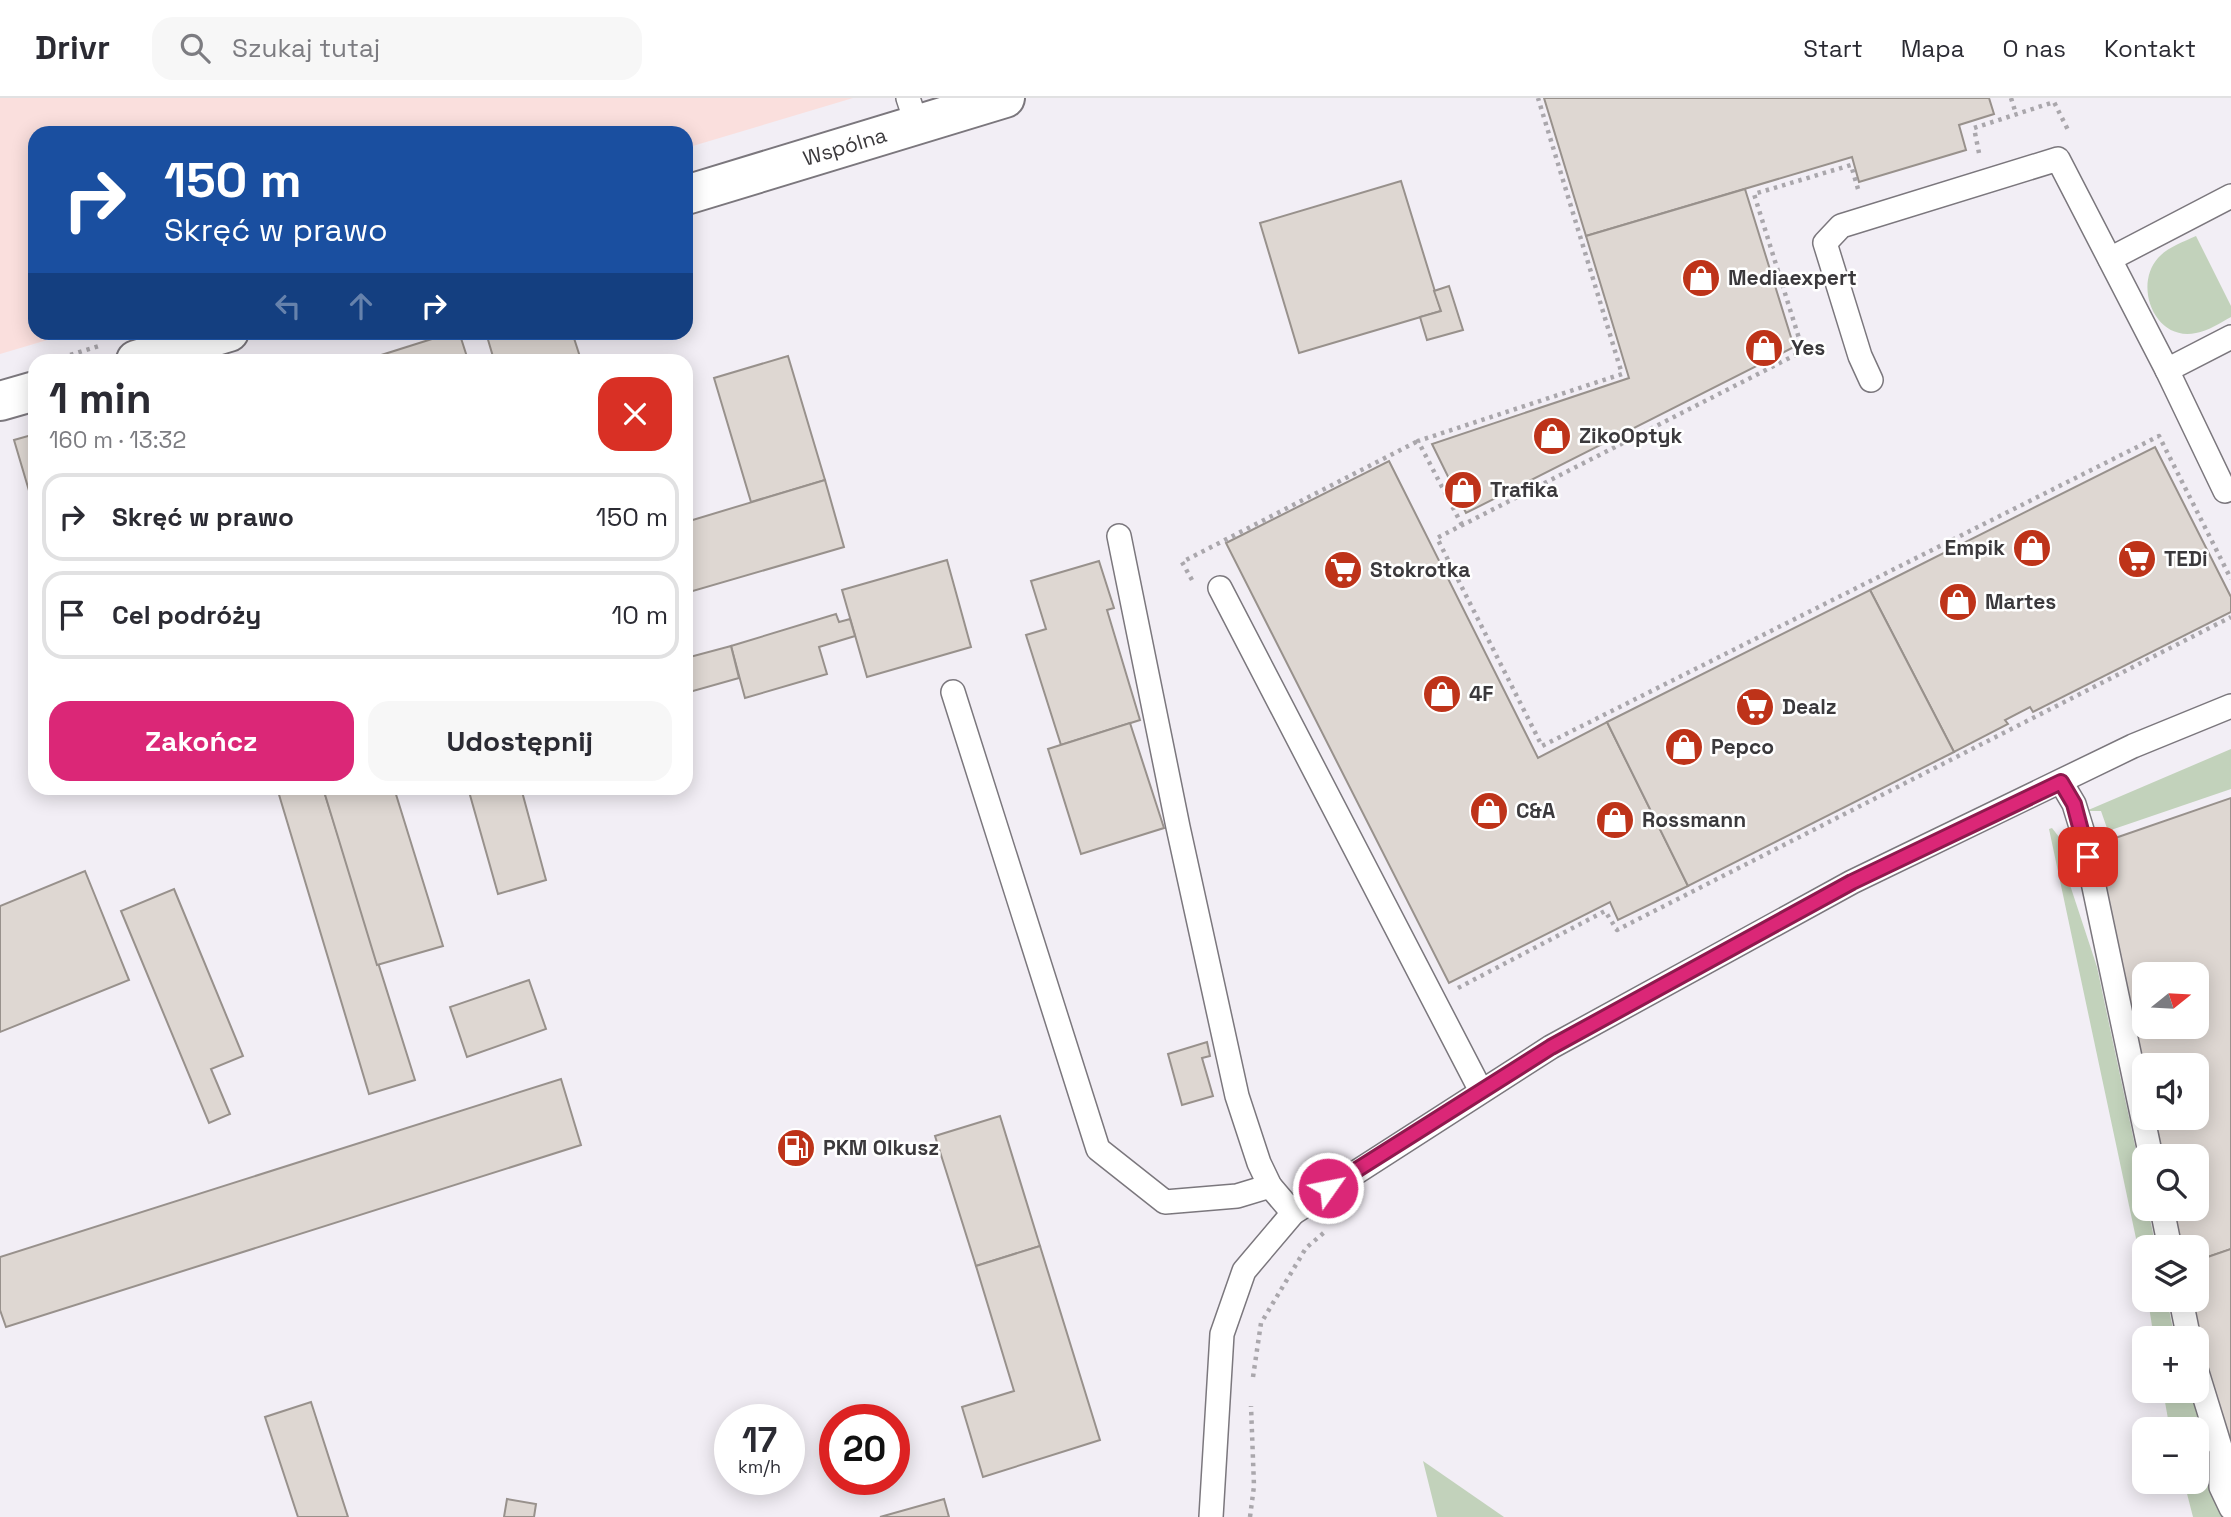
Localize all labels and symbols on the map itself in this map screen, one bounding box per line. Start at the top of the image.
street label: Wspólna [800,121,890,172]
shop icon: Mediaexpert [1680,257,1722,299]
place label: Mediaexpert [1728,264,1857,291]
shop icon: Yes [1743,327,1785,369]
place label: Yes [1791,334,1825,361]
shop icon: ZikoOptyk [1531,415,1573,457]
place label: ZikoOptyk [1579,422,1683,449]
shop icon: Trafika [1442,469,1484,511]
place label: Trafika [1490,476,1558,503]
shop icon: Empik [2011,527,2053,569]
place label: Empik [1945,534,2005,561]
supermarket icon: TEDi [2116,538,2158,580]
place label: TEDi [2164,545,2208,572]
supermarket icon: Stokrotka [1322,549,1364,591]
place label: Stokrotka [1370,556,1470,583]
shop icon: Martes [1937,581,1979,623]
place label: Martes [1985,588,2056,615]
shop icon: 4F [1421,673,1463,715]
place label: 4F [1469,680,1494,707]
supermarket icon: Dealz [1734,686,1776,728]
place label: Dealz [1782,693,1837,720]
shop icon: Pepco [1663,726,1705,768]
place label: Pepco [1711,733,1774,760]
shop icon: C&A [1468,790,1510,832]
place label: C&A [1516,797,1555,824]
shop icon: Rossmann [1594,799,1636,841]
place label: Rossmann [1642,806,1746,833]
pin [2058,827,2118,887]
north arrow [2132,962,2208,1040]
fuel station icon: PKM Olkusz [775,1127,817,1169]
place label: PKM Olkusz [823,1134,939,1161]
position arrow [1291,1151,1365,1225]
speed limit sign: 20 [819,1404,910,1495]

